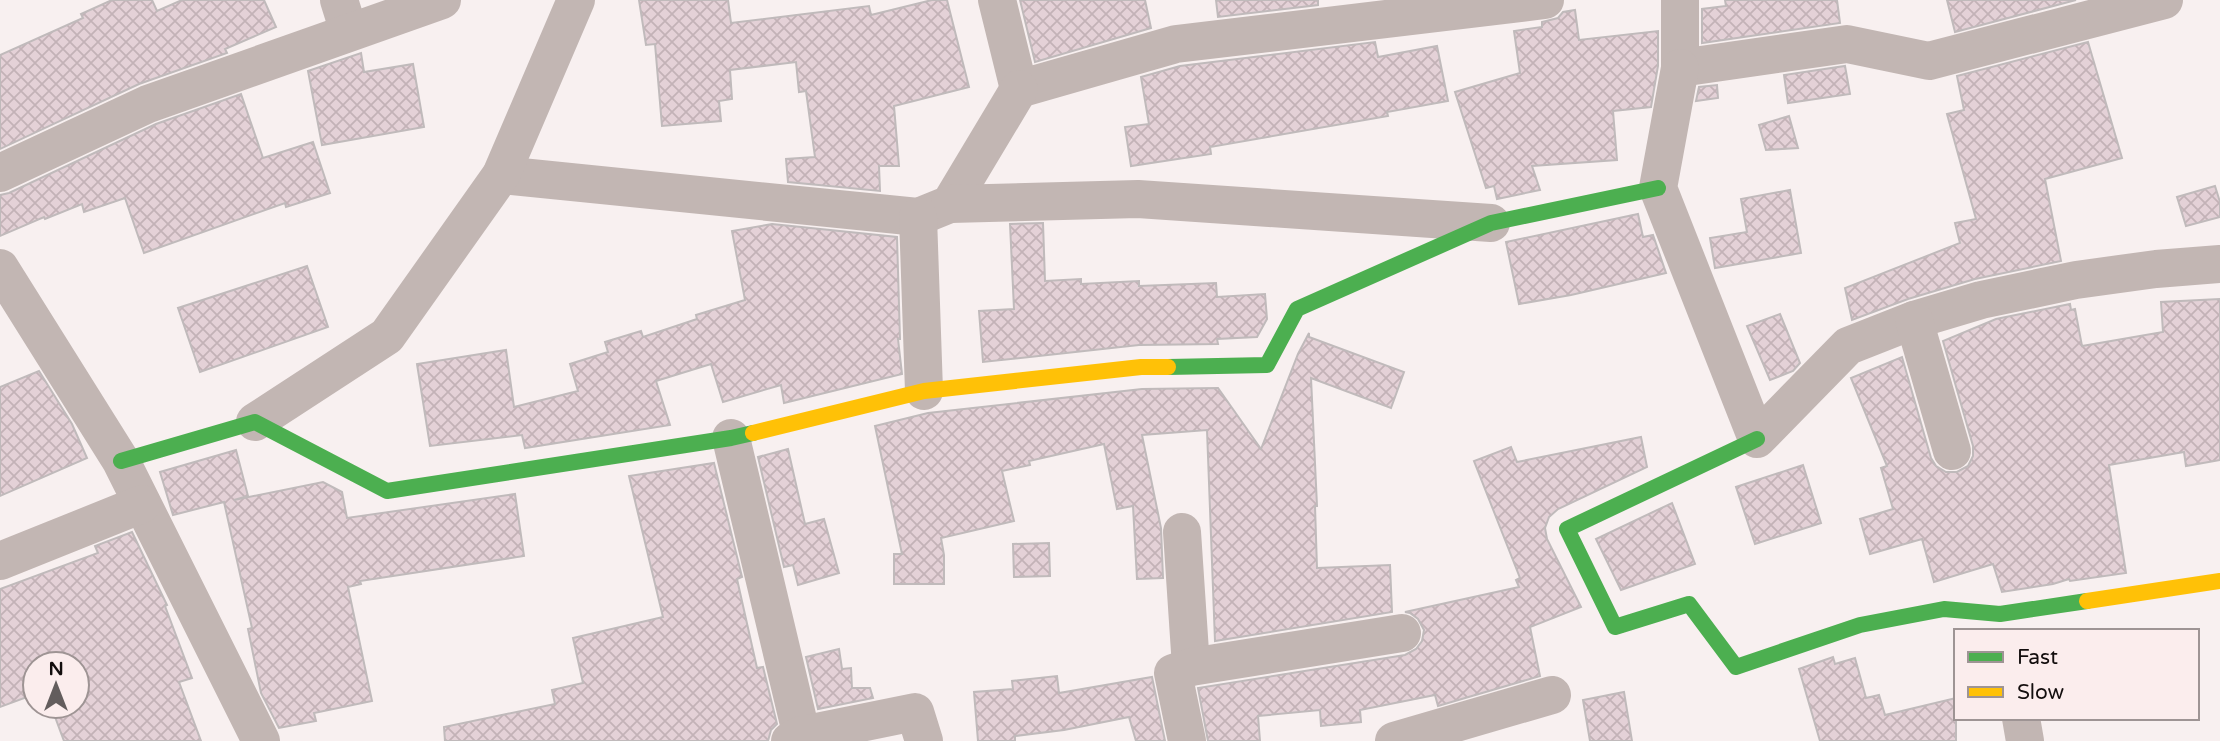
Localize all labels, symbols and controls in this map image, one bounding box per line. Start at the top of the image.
legend [1954,629,2199,720]
text: Fast [2017,645,2058,670]
north arrow [21,650,91,720]
text: N [48,658,64,680]
text: Slow [2017,680,2065,705]

